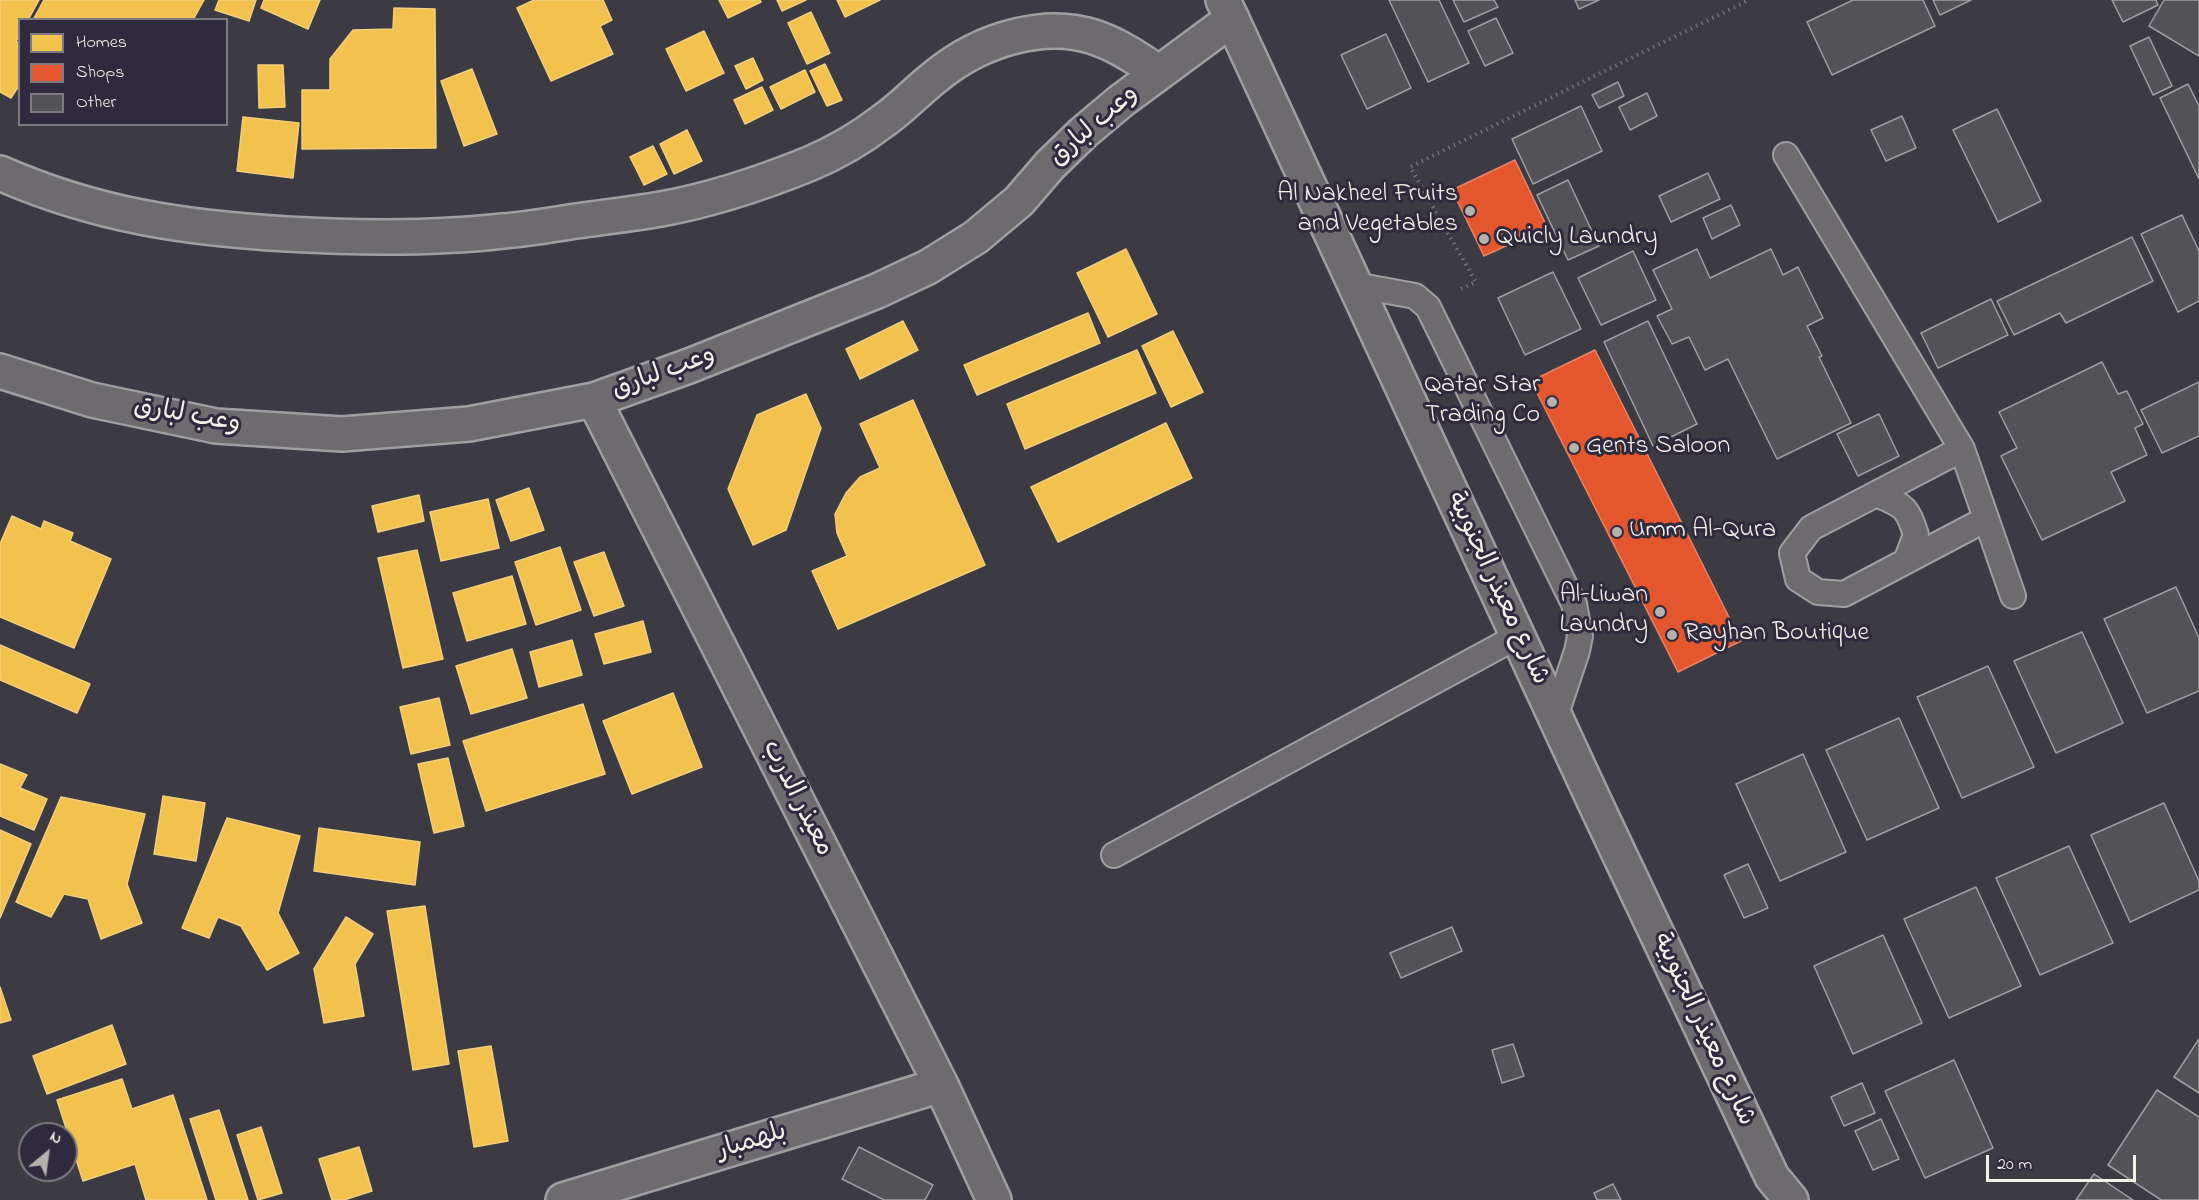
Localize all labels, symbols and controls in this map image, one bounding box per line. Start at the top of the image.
legend [18,18,228,126]
text: Homes [76,30,127,56]
text: Shops [76,60,124,86]
street label: وعب لبارق [1044,80,1146,174]
text: Other [76,90,116,116]
place label: Al Nakheel Fruits and Vegetables [1277,180,1458,242]
marker: Al Nakheel Fruits and Vegetables [1463,204,1477,218]
place label: Quicly Laundry [1496,223,1657,255]
marker: Quicly Laundry [1477,232,1491,246]
street label: وعب لبارق [608,341,720,407]
place label: Qatar Star Trading Co [1424,371,1540,432]
street label: وعب لبارق [131,392,243,442]
marker: Qatar Star Trading Co [1545,395,1559,409]
place label: Gents Saloon [1586,432,1730,464]
marker: Gents Saloon [1567,441,1581,455]
street label: شارع معيذر الجنوبية [1438,487,1554,691]
place label: Umm Al-Qura [1629,516,1776,548]
marker: Umm Al-Qura [1610,525,1624,539]
place label: Al-Liwan Laundry [1560,581,1648,642]
marker: Al-Liwan Laundry [1653,605,1667,619]
place label: Rayhan Boutique [1684,619,1869,651]
marker: Rayhan Boutique [1665,628,1679,642]
street label: معيذر الدرب [753,736,839,862]
street label: شارع معيذر الجنوبية [1644,928,1760,1132]
street label: بلهمبار [713,1118,791,1168]
north arrow [18,1122,78,1182]
text: N [45,1125,66,1151]
scale bar [1989,1143,2139,1181]
text: 20 m [1997,1152,2032,1178]

